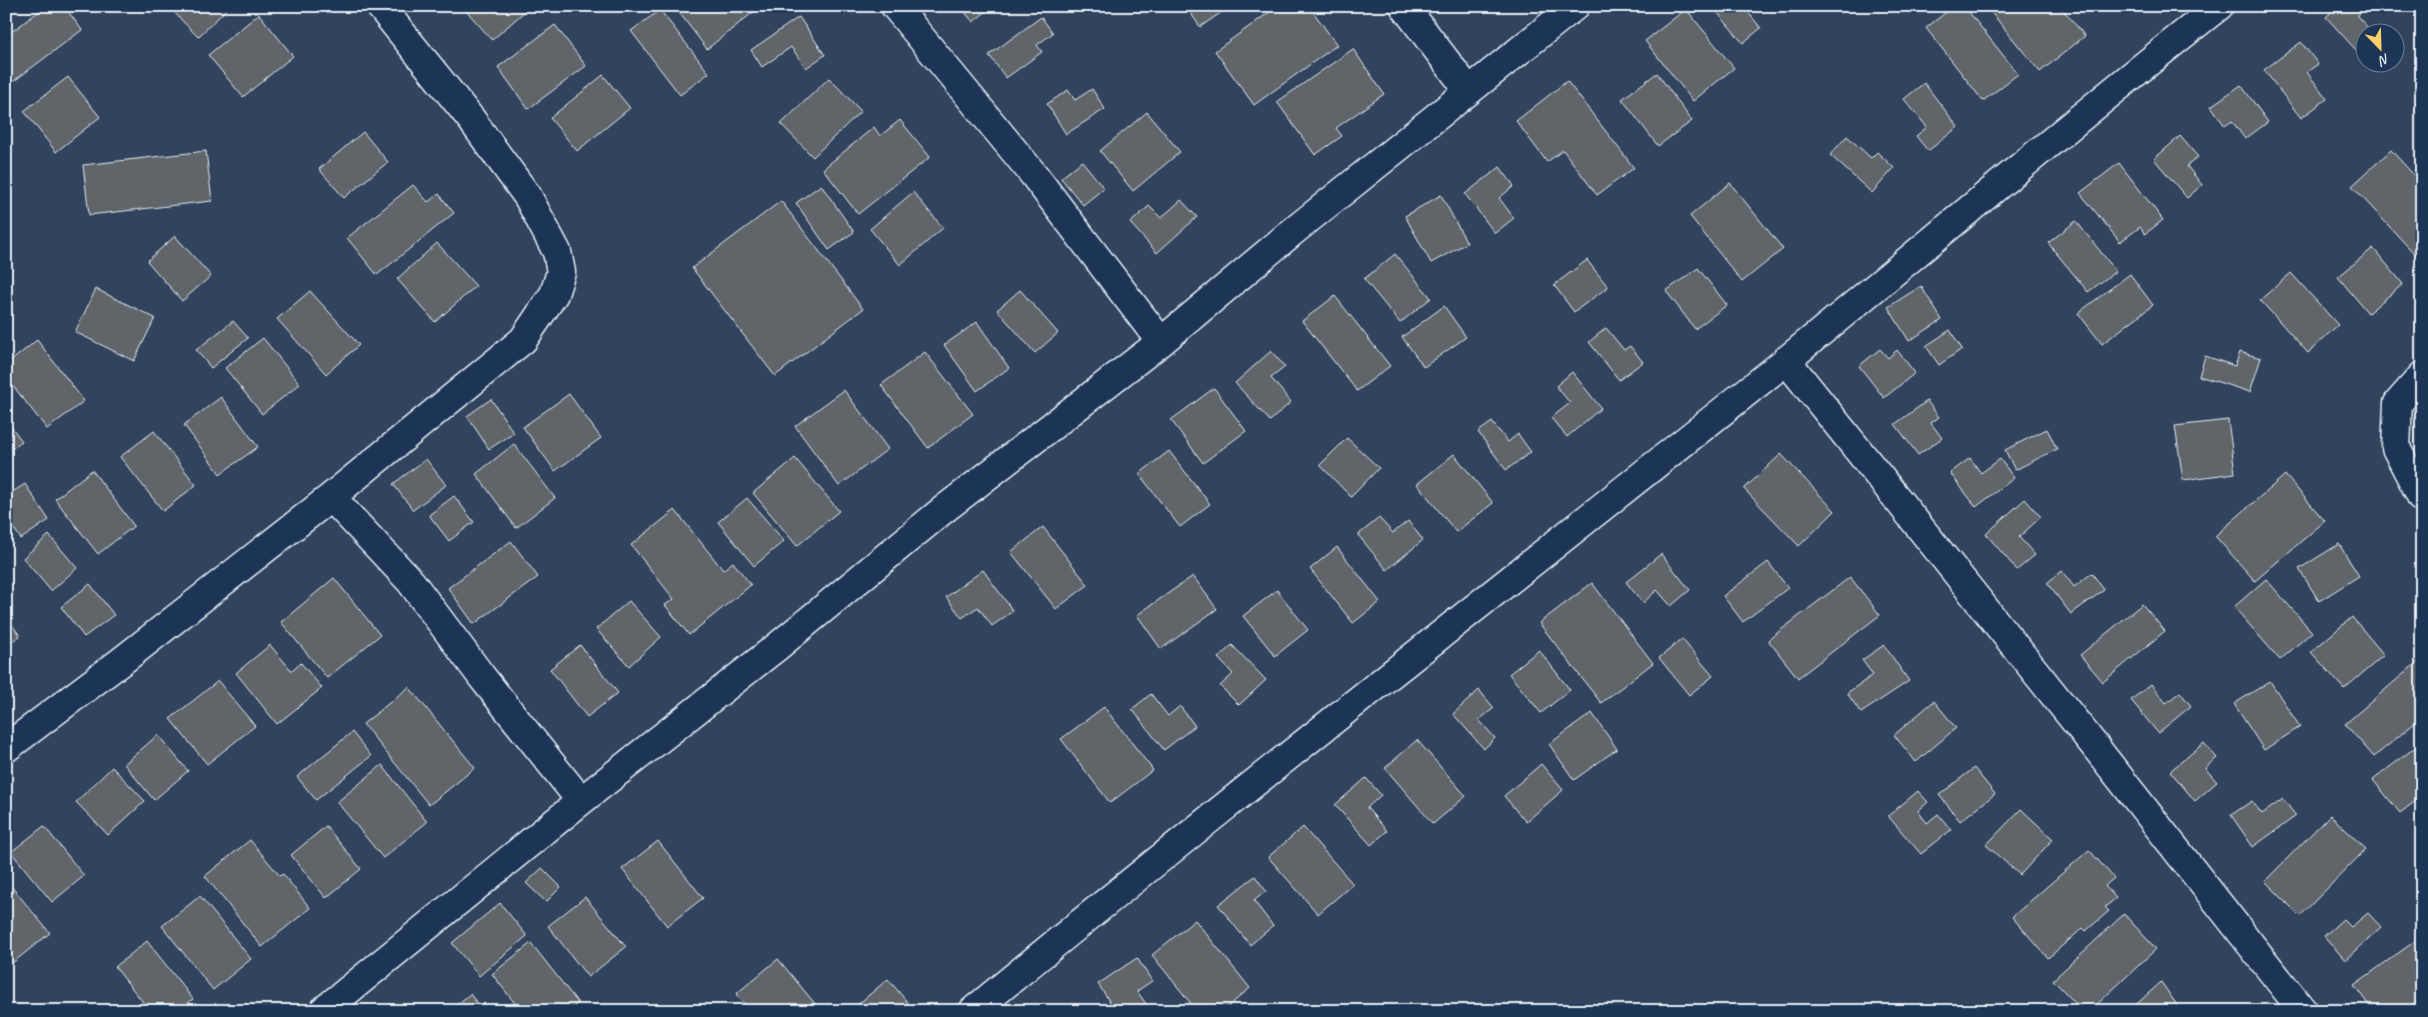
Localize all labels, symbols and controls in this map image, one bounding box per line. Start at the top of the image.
north arrow [2356,22,2406,72]
text: N [2375,50,2392,70]

